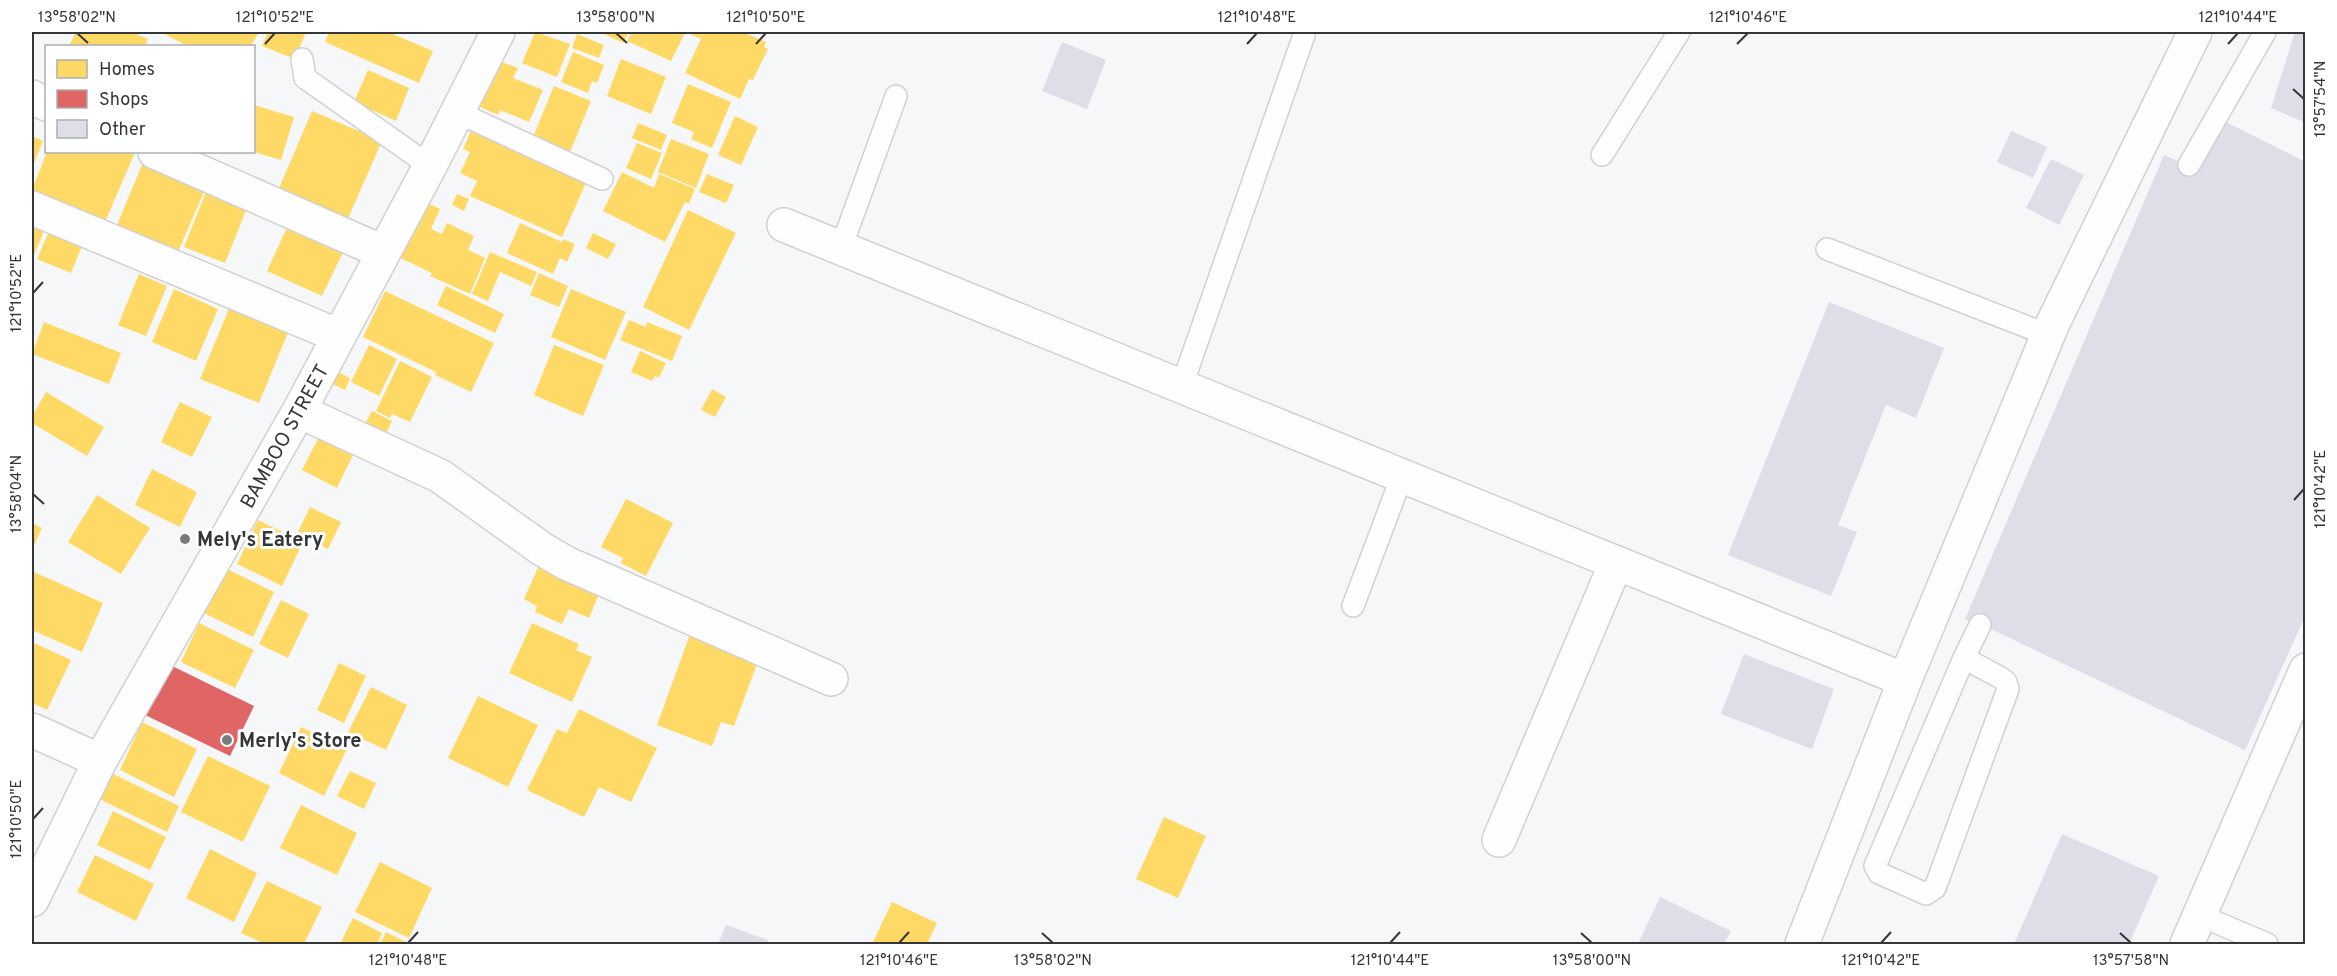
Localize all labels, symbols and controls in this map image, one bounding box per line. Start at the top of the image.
text: 13°58'02"N [38,9,116,28]
text: 121°10'52"E [236,9,314,28]
text: 13°58'00"N [577,9,655,28]
text: 121°10'50"E [727,9,805,28]
text: 121°10'48"E [1218,9,1296,28]
text: 121°10'46"E [1709,9,1787,28]
text: 121°10'44"E [2199,9,2277,28]
legend [45,45,255,153]
text: Homes [99,59,155,82]
text: 13°57'54"N [2312,61,2331,137]
text: Shops [99,89,149,112]
text: Other [99,119,146,142]
text: 121°10'52"E [8,254,27,332]
street label: BAMBOO STREET [235,360,336,514]
text: 121°10'42"E [2312,450,2331,528]
text: 13°58'04"N [8,455,27,533]
place label: Mely's Eatery [197,528,323,554]
marker: Mely's Eatery [178,532,192,546]
place label: Merly's Store [239,729,361,755]
marker: Merly's Store [220,733,234,747]
text: 121°10'50"E [8,780,27,858]
text: 121°10'48"E [369,952,447,971]
text: 121°10'46"E [860,952,938,971]
text: 13°58'02"N [1014,952,1092,971]
text: 121°10'44"E [1351,952,1429,971]
text: 13°58'00"N [1553,952,1631,971]
text: 121°10'42"E [1842,952,1920,971]
text: 13°57'58"N [2093,952,2169,971]

